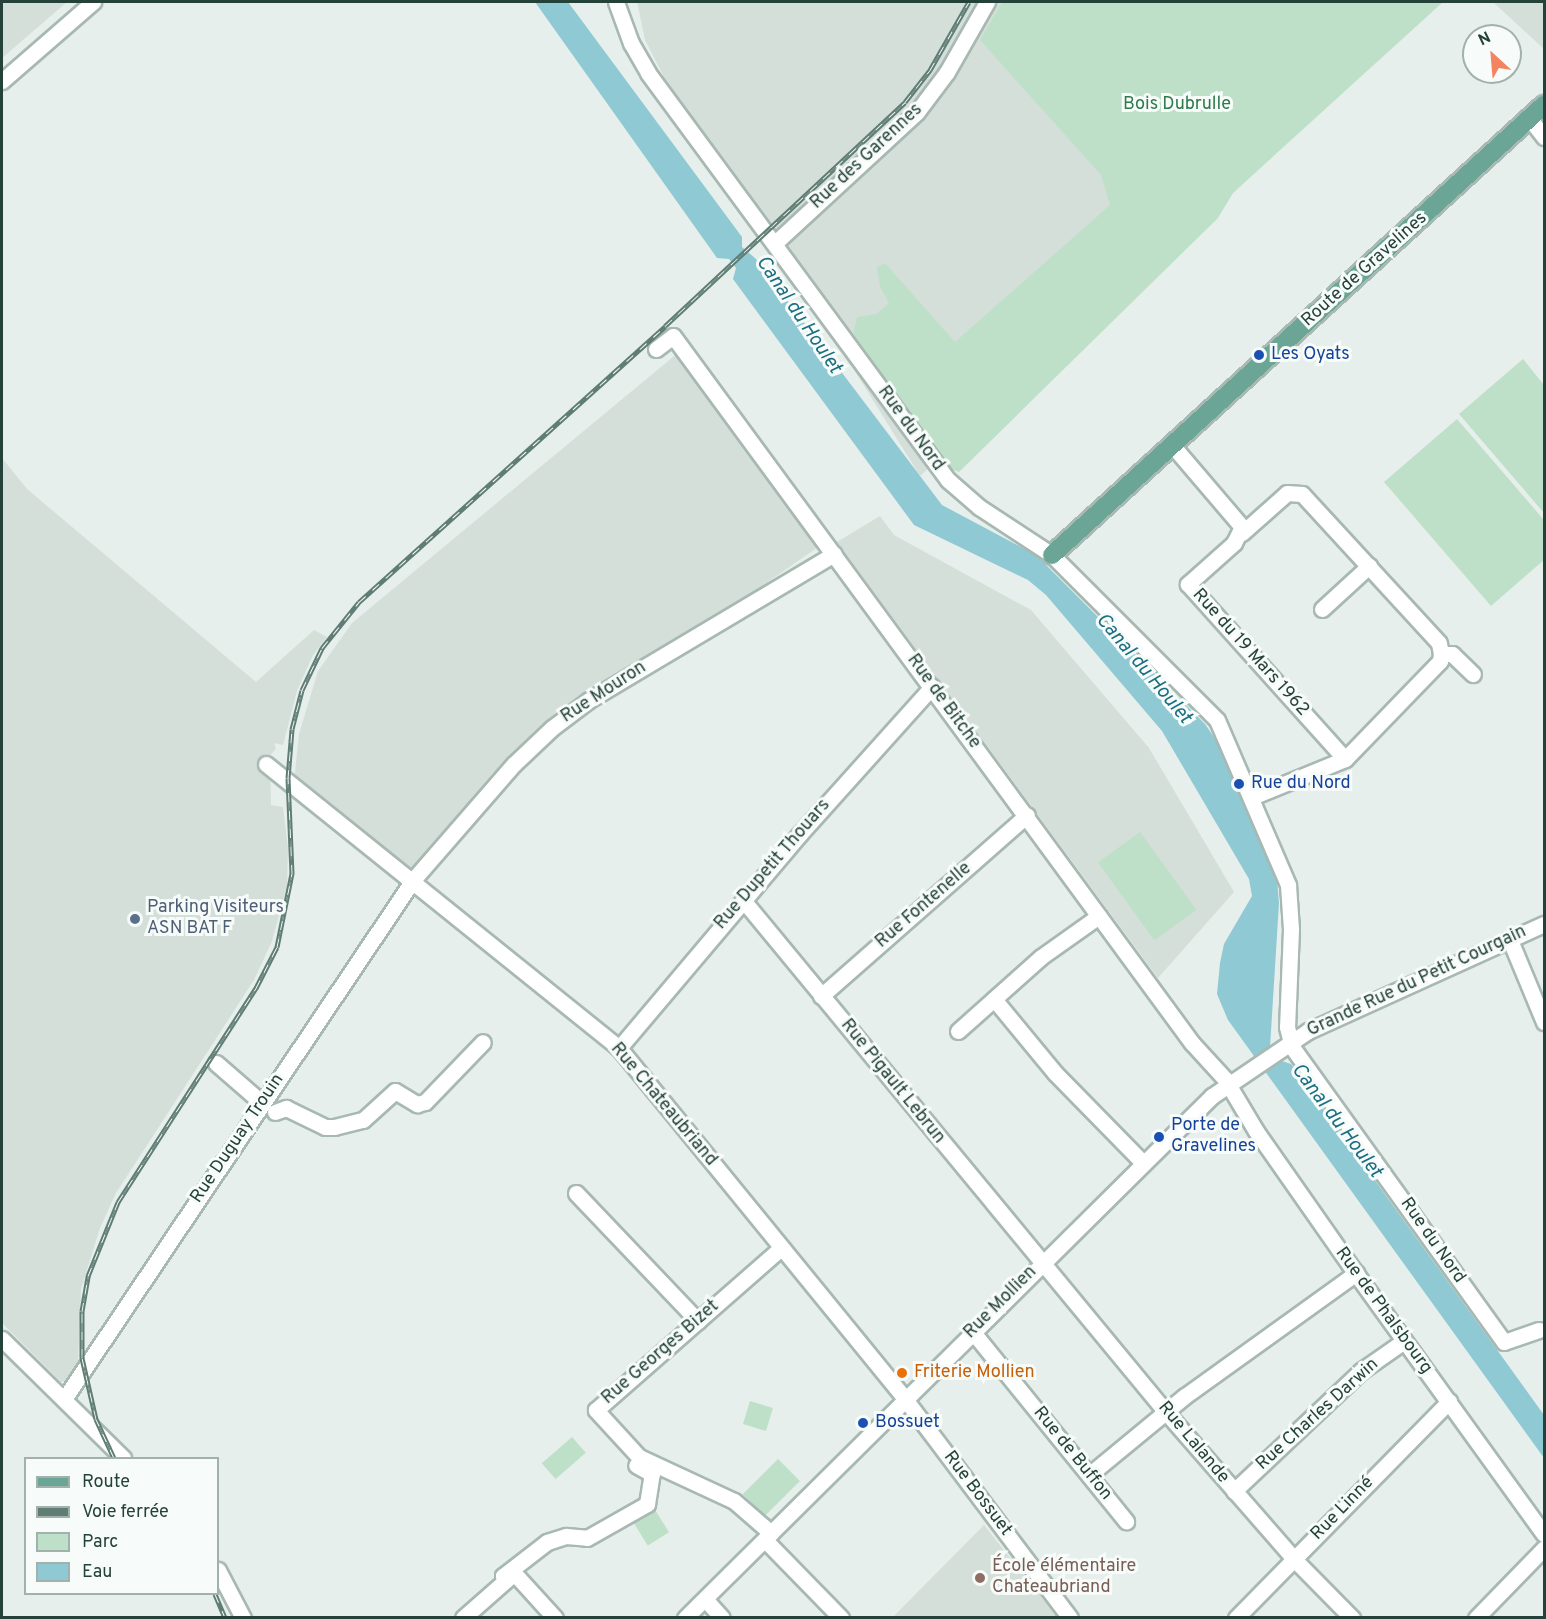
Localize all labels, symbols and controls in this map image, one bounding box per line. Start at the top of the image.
north arrow [1462,24,1522,84]
text: N [1475,28,1495,51]
park label: Bois Dubrulle [1123,94,1231,116]
street label: Rue des Garennes [807,100,927,214]
street label: Route de Gravelines [1298,208,1432,332]
water label: Canal du Houlet [750,252,846,378]
place label: Les Oyats [1271,344,1350,366]
marker: Les Oyats [1252,348,1266,362]
street label: Rue du Nord [872,382,948,476]
street label: Rue du 19 Mars 1962 [1187,585,1313,721]
water label: Canal du Houlet [1090,609,1196,729]
street label: Rue de Bitche [901,650,985,754]
street label: Rue Mouron [557,657,651,729]
place label: Rue du Nord [1251,773,1351,795]
marker: Rue du Nord [1232,777,1246,791]
street label: Rue Dupetit Thouars [710,795,836,935]
street label: Rue Fontenelle [872,859,976,953]
place label: Parking Visiteurs ASN BAT F [147,898,285,940]
marker: Parking Visiteurs ASN BAT F [128,912,142,926]
street label: Grande Rue du Petit Courgain [1304,922,1530,1042]
street label: Rue Pigault Lebrun [835,1015,949,1149]
street label: Rue Chateaubriand [605,1039,721,1171]
water label: Canal du Houlet [1285,1059,1387,1183]
street label: Rue Duguay Trouin [187,1070,289,1208]
place label: Porte de Gravelines [1171,1116,1256,1158]
marker: Porte de Gravelines [1152,1130,1166,1144]
street label: Rue du Nord [1395,1194,1469,1288]
street label: Rue de Phalsbourg [1330,1243,1436,1379]
street label: Rue Mollien [960,1262,1042,1344]
street label: Rue Georges Bizet [598,1296,724,1410]
street label: Rue Charles Darwin [1252,1354,1384,1476]
place label: Friterie Mollien [914,1362,1035,1384]
marker: Friterie Mollien [895,1366,909,1380]
street label: Rue Lalande [1153,1398,1233,1488]
street label: Rue de Buffon [1028,1403,1116,1505]
place label: Bossuet [875,1412,940,1434]
marker: Bossuet [856,1416,870,1430]
street label: Rue Bossuet [938,1447,1016,1541]
legend [24,1457,219,1595]
text: Route [82,1471,130,1494]
street label: Rue Linné [1307,1472,1379,1546]
text: Voie ferrée [82,1501,169,1524]
text: Parc [82,1531,118,1554]
place label: École élémentaire Chateaubriand [992,1557,1136,1600]
text: Eau [82,1561,112,1584]
marker: École élémentaire Chateaubriand [973,1571,987,1585]

